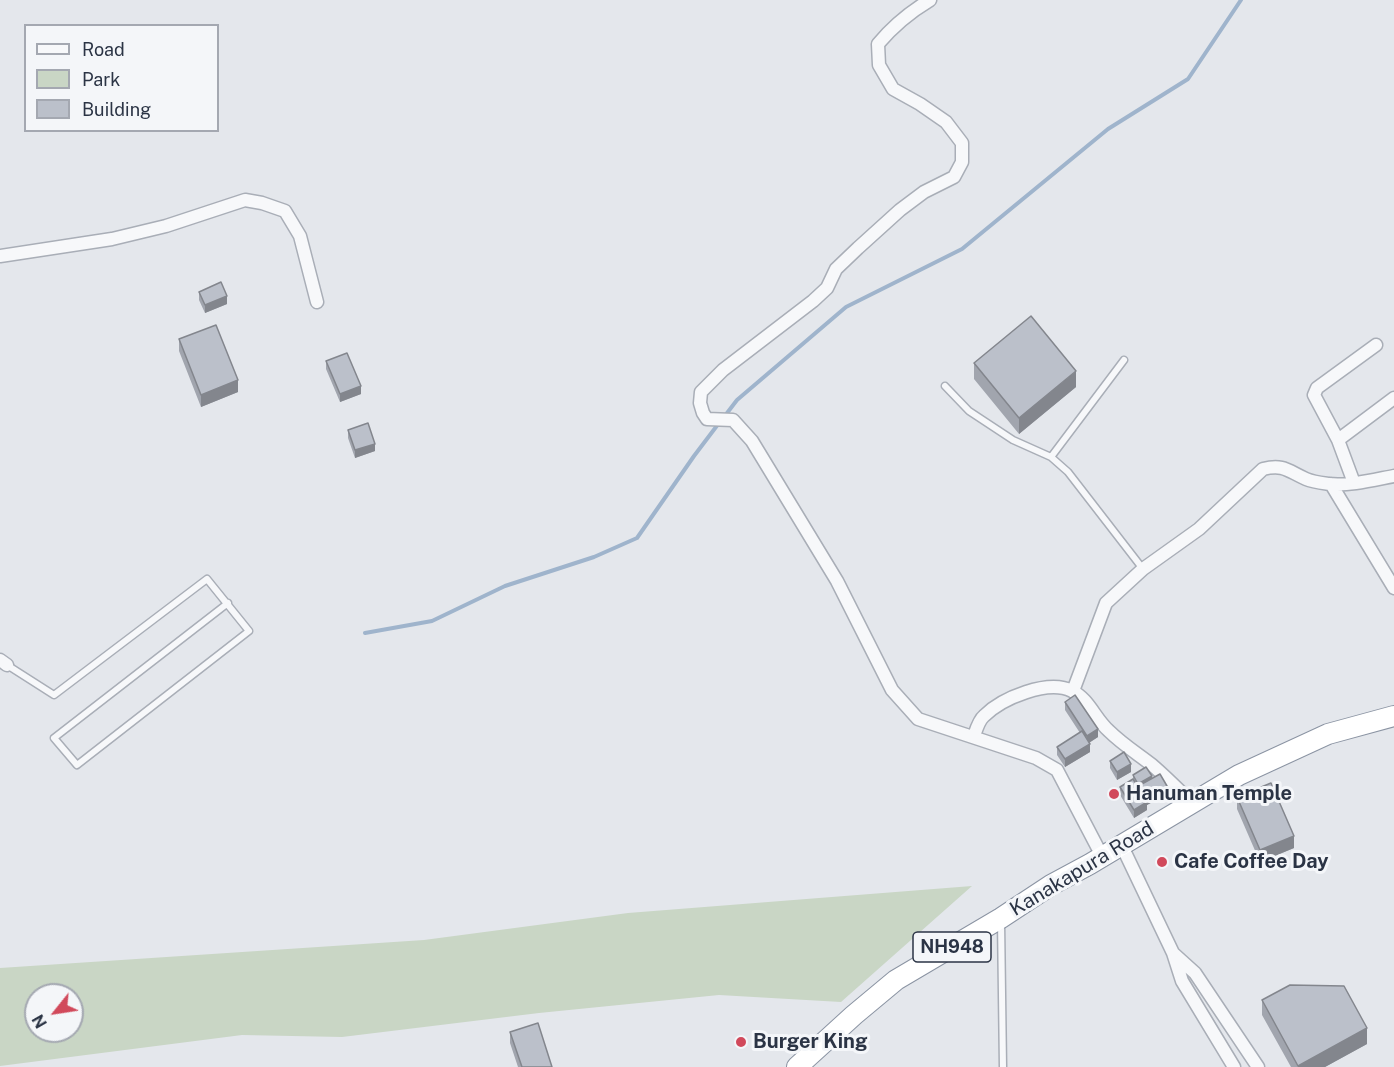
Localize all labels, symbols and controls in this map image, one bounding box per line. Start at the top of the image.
legend [24,24,219,132]
text: Road [82,39,125,60]
text: Park [82,69,120,90]
text: Building [82,99,151,120]
place label: Hanuman Temple [1126,782,1292,806]
marker: Hanuman Temple [1107,787,1121,801]
street label: Kanakapura Road [1006,817,1158,921]
place label: Cafe Coffee Day [1174,850,1329,874]
marker: Cafe Coffee Day [1155,855,1169,869]
road number: NH948 [913,932,991,962]
north arrow [24,983,84,1043]
text: N [28,1011,51,1031]
place label: Burger King [753,1030,867,1054]
marker: Burger King [734,1035,748,1049]

